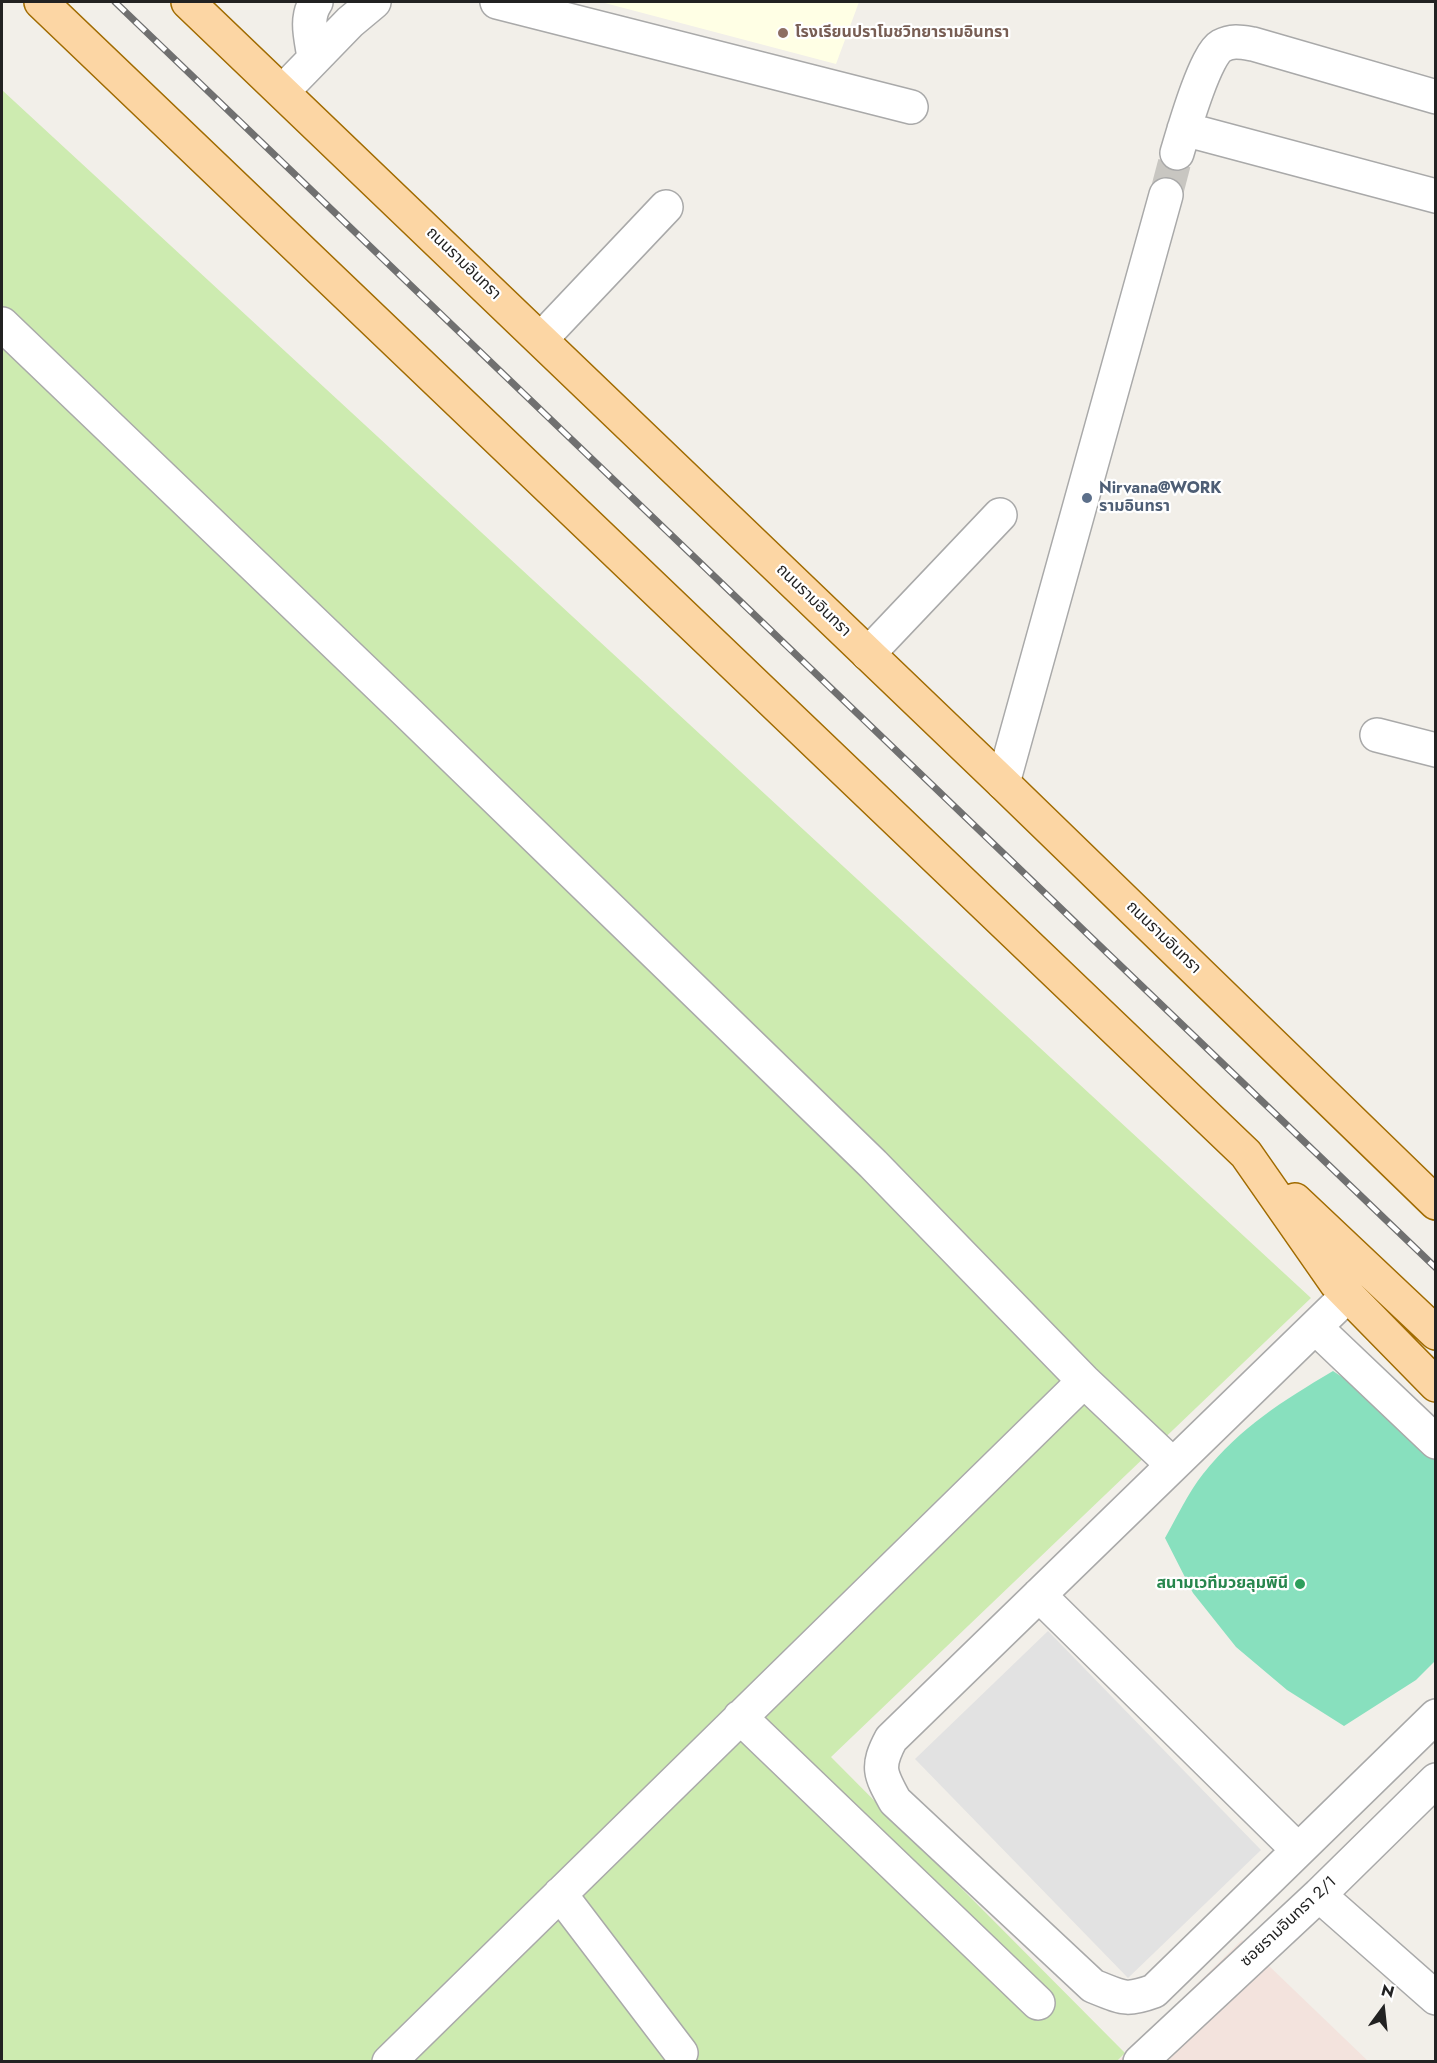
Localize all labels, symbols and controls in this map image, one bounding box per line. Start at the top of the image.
place label: โรงเรียนปราโมชวิทยารามอินทรา [795,23,1009,43]
marker: โรงเรียนปราโมชวิทยารามอินทรา [776,26,790,40]
street label: ถนนรามอินทรา [422,224,504,304]
place label: Nirvana@WORK รามอินทรา [1099,479,1221,517]
marker: Nirvana@WORK รามอินทรา [1080,491,1094,505]
street label: ถนนรามอินทรา [772,561,854,641]
street label: ถนนรามอินทรา [1122,898,1204,978]
place label: สนามเวทีมวยลุมพินี [1156,1574,1288,1594]
marker: สนามเวทีมวยลุมพินี [1293,1577,1307,1591]
street label: ซอยรามอินทรา 2/1 [1237,1873,1341,1971]
text: N [1379,1978,1397,2004]
north arrow [1353,1979,1413,2039]

